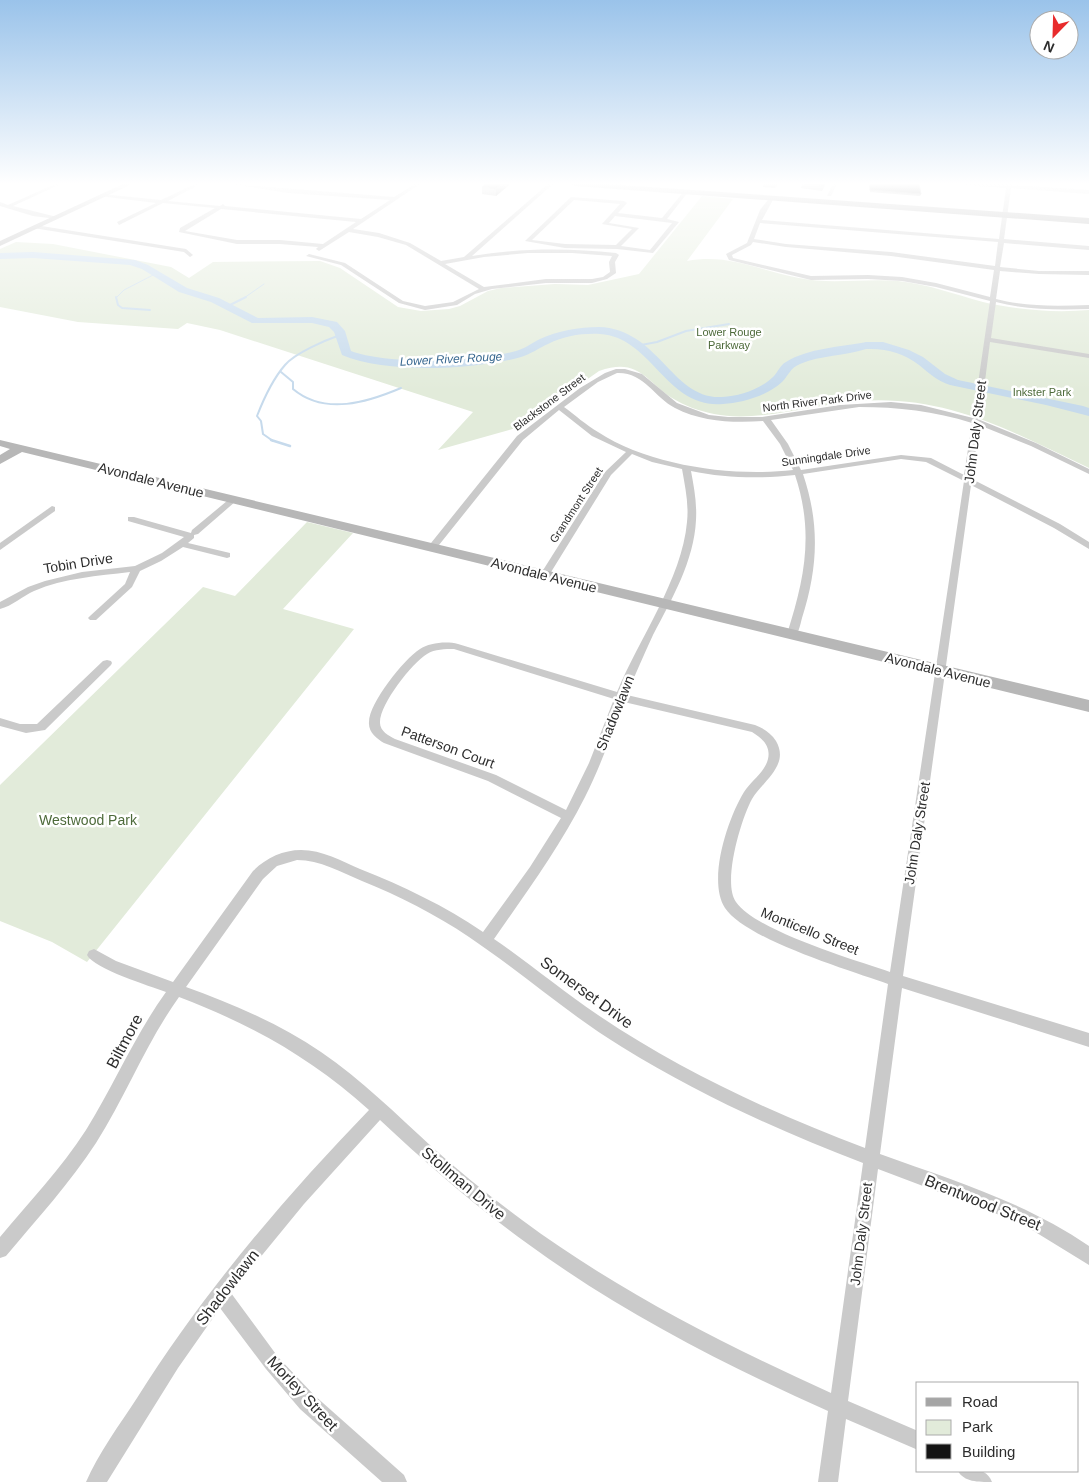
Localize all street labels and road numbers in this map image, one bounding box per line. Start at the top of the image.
street label: Blackstone Street [511,371,587,433]
street label: John Daly Street [961,380,989,484]
street label: North River Park Drive [762,388,872,414]
street label: Sunningdale Drive [781,444,871,468]
street label: Avondale Avenue [96,459,206,501]
street label: Grandmont Street [547,465,605,545]
street label: Tobin Drive [42,550,114,576]
street label: Avondale Avenue [489,554,599,596]
street label: Avondale Avenue [883,649,993,691]
street label: Shadowlawn [593,673,637,753]
street label: Patterson Court [399,723,497,771]
street label: John Daly Street [901,781,933,885]
street label: Monticello Street [759,904,861,958]
street label: Somerset Drive [537,953,636,1032]
street label: Biltmore [103,1011,146,1071]
street label: Stollman Drive [418,1143,509,1223]
street label: Brentwood Street [922,1171,1044,1234]
street label: John Daly Street [847,1182,875,1286]
street label: Shadowlawn [193,1246,262,1328]
street label: Morley Street [264,1353,342,1434]

